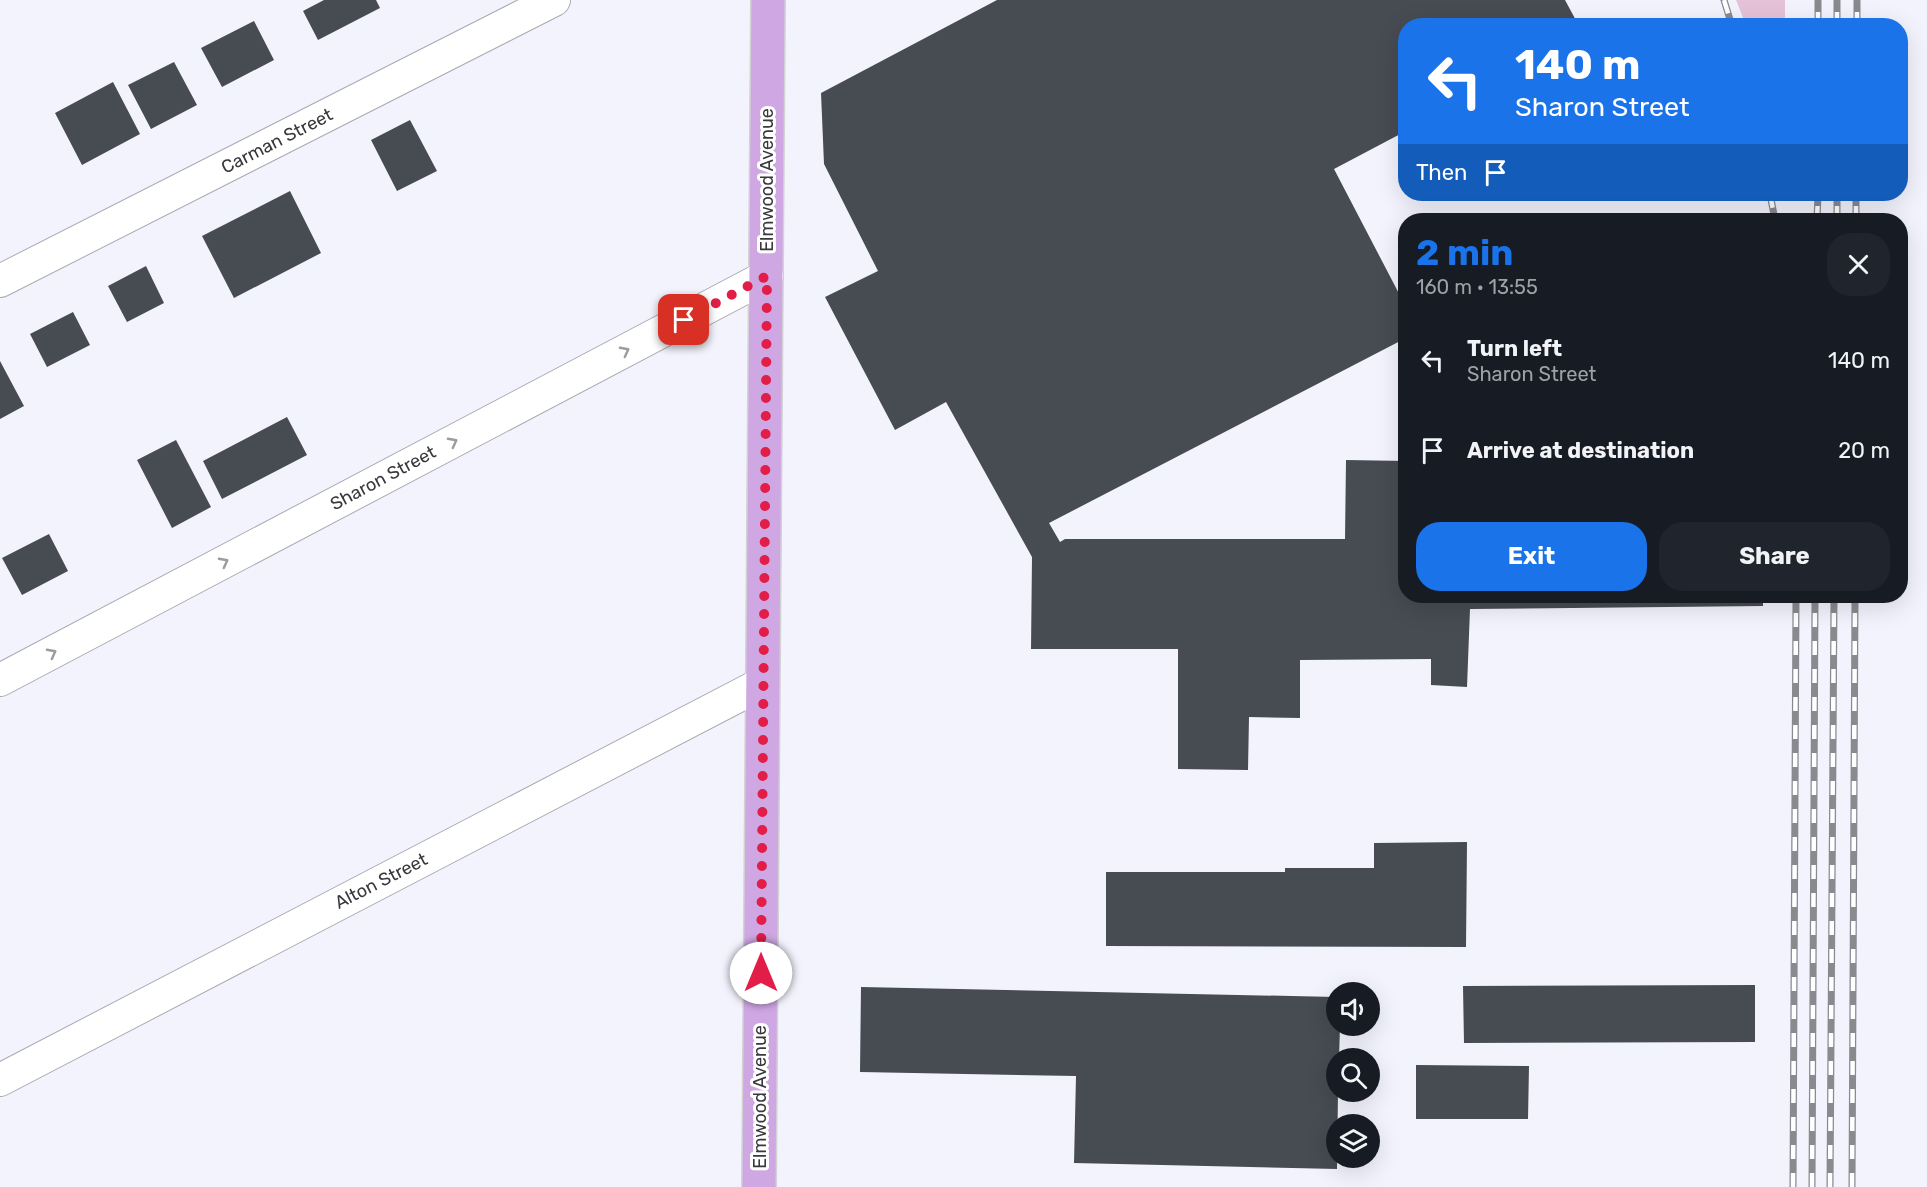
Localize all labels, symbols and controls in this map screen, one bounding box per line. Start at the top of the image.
text: 140 m [1515,40,1641,90]
icon: left [1416,42,1494,120]
text: Sharon Street [1515,91,1690,123]
street label: Carman Street [218,103,336,179]
street label: Elmwood Avenue [756,108,778,252]
icon: arrive [1479,156,1512,189]
text: Then [1416,159,1467,186]
text: 2 min [1416,231,1514,274]
button: close [1827,233,1890,296]
text: 160 m · 13:55 [1416,275,1538,299]
pin [658,294,709,345]
icon: arrive [667,303,700,336]
text: Turn left [1467,335,1562,362]
icon: left [1416,344,1449,377]
one-way arrow [619,347,629,358]
text: 140 m [1828,347,1890,374]
text: Sharon Street [1467,362,1596,386]
icon: arrive [1416,434,1449,467]
text: Arrive at destination [1467,437,1694,464]
text: 20 m [1838,437,1890,464]
one-way arrow [446,438,457,449]
street label: Sharon Street [326,441,440,515]
button: Exit [1416,522,1647,591]
button: Share [1659,522,1890,591]
one-way arrow [218,558,229,569]
one-way arrow [45,649,56,660]
street label: Alton Street [331,848,431,914]
position arrow [729,941,793,1005]
map controls [1326,982,1380,1168]
button: sound [1326,982,1380,1036]
street label: Elmwood Avenue [749,1025,771,1169]
button: search [1326,1048,1380,1102]
button: layers [1326,1114,1380,1168]

